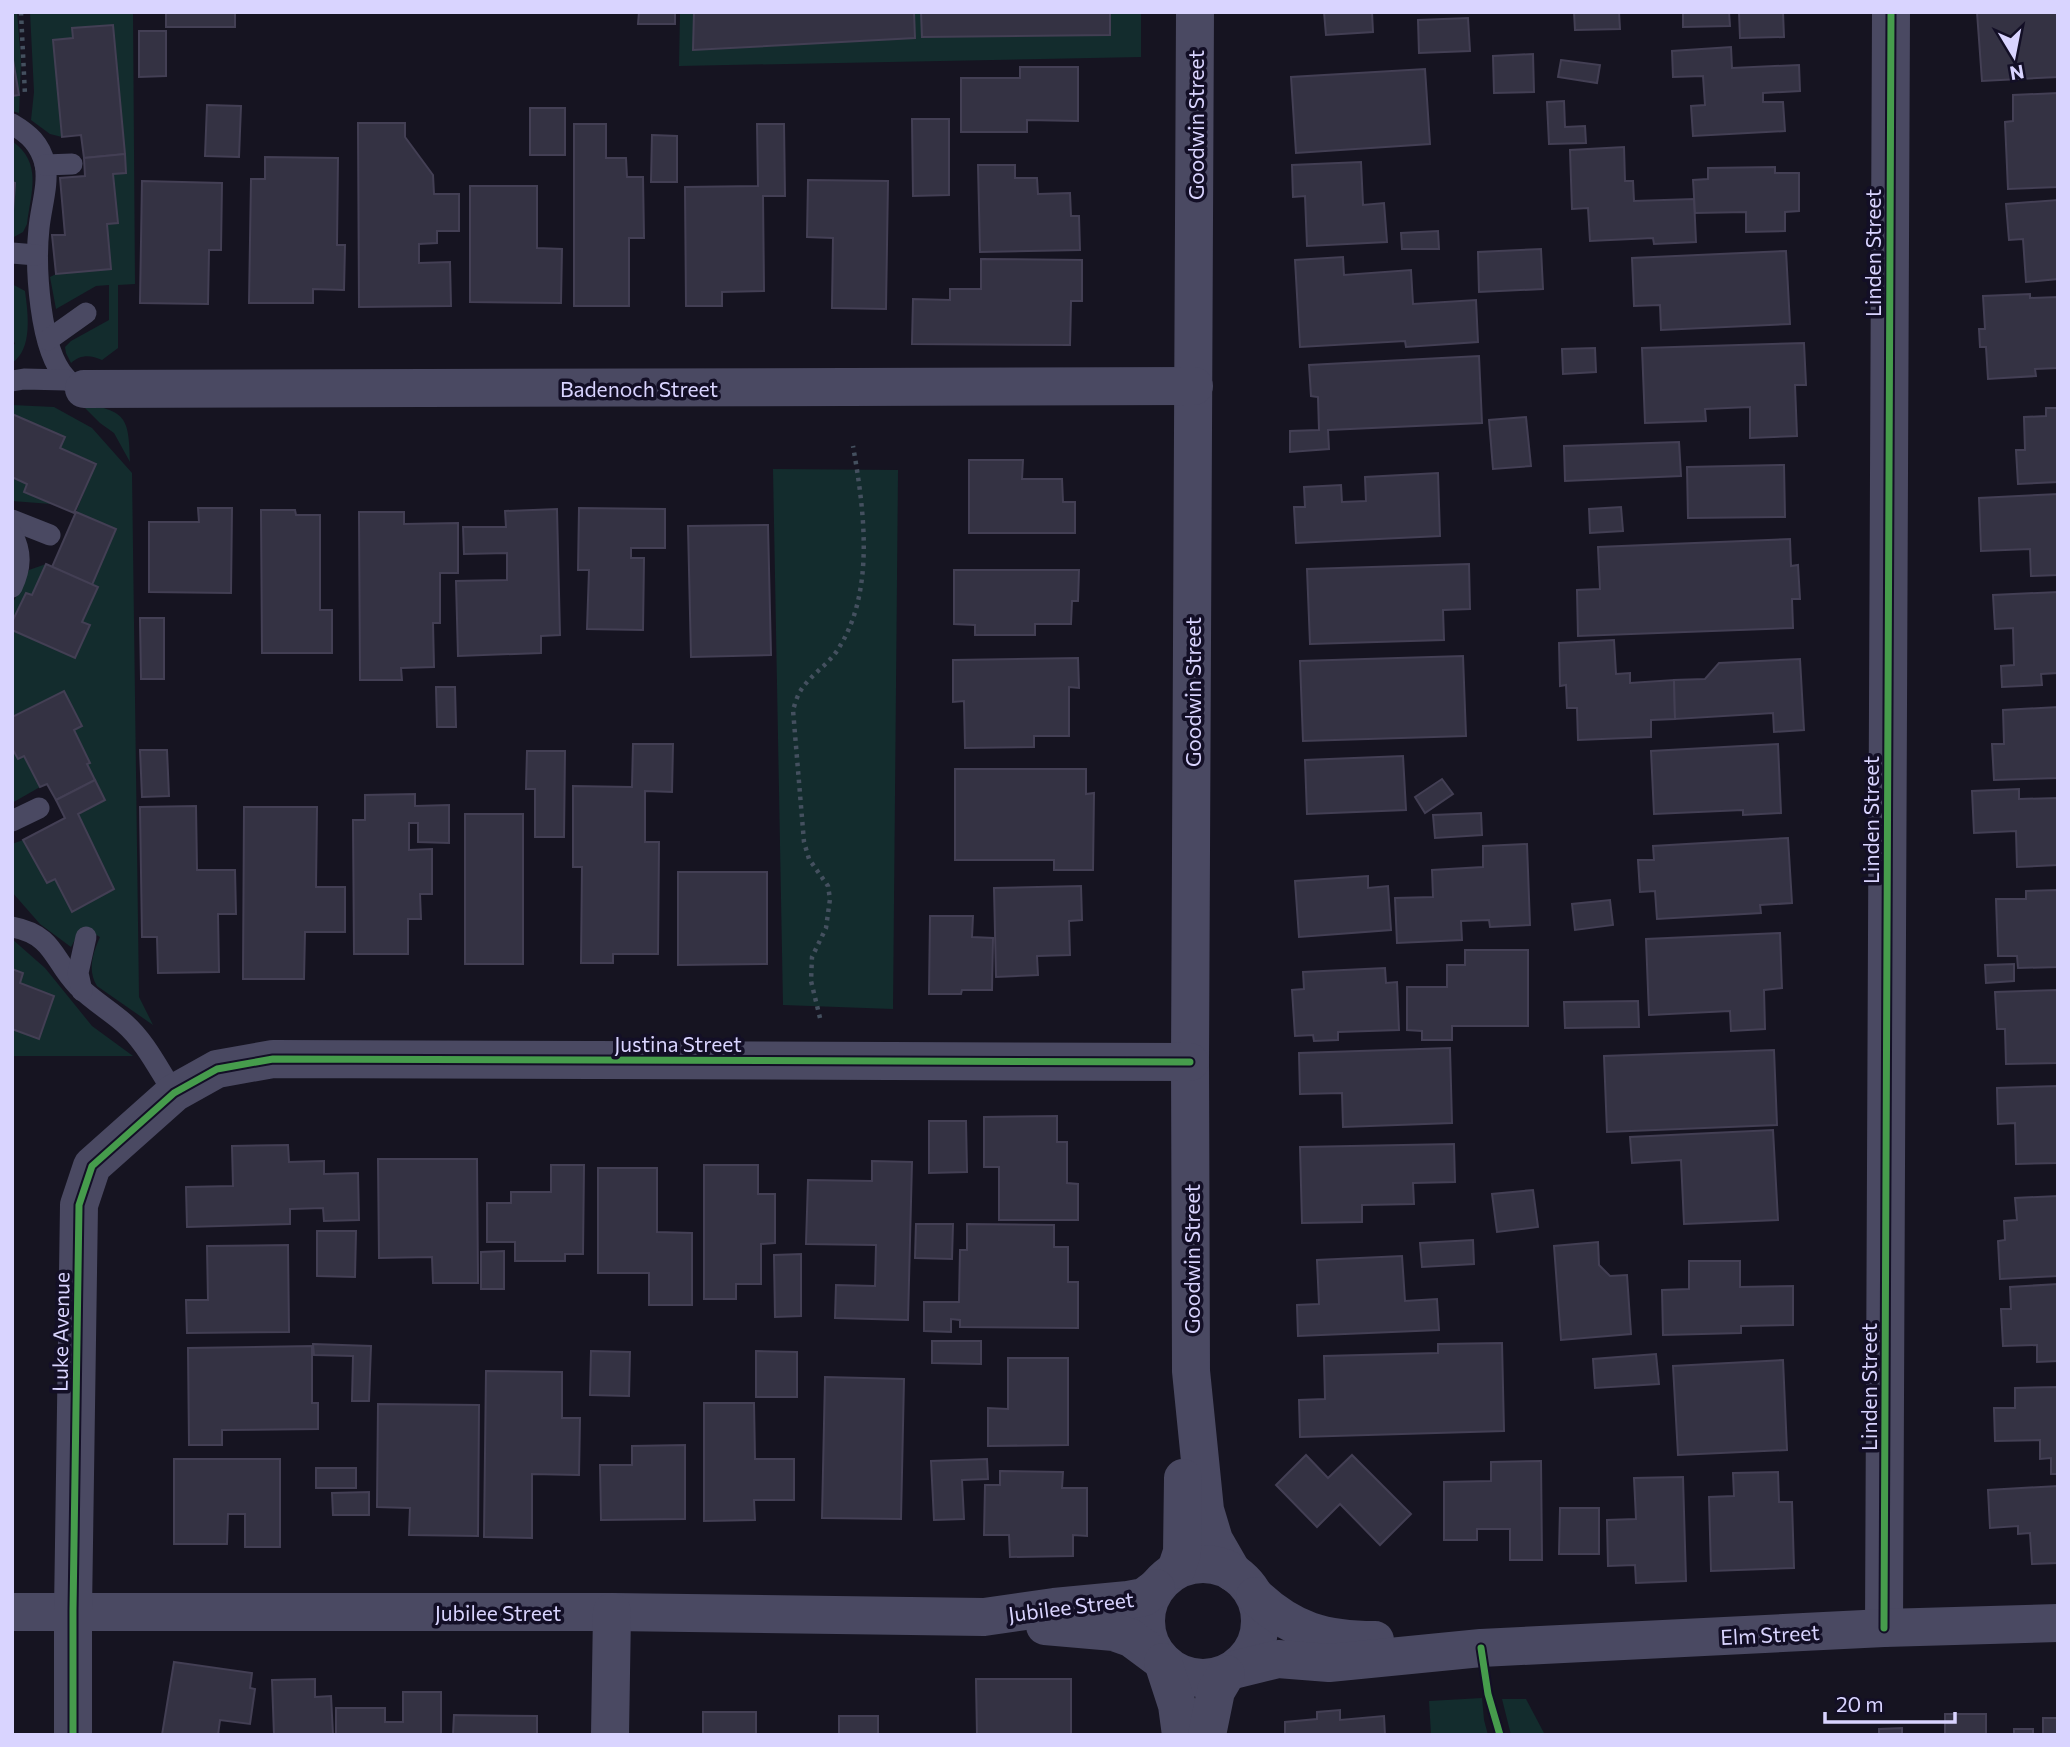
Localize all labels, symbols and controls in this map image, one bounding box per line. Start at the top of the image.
north arrow [1979,21,2049,91]
street label: Goodwin Street [1183,50,1208,200]
text: N [2008,61,2026,86]
street label: Linden Street [1860,189,1885,317]
street label: Badenoch Street [560,376,718,401]
street label: Goodwin Street [1180,617,1205,767]
street label: Linden Street [1858,756,1883,884]
street label: Justina Street [614,1031,742,1056]
street label: Goodwin Street [1179,1184,1204,1334]
street label: Luke Avenue [46,1272,74,1392]
street label: Linden Street [1856,1323,1881,1451]
street label: Jubilee Street [1007,1586,1135,1626]
street label: Jubilee Street [435,1600,561,1625]
street label: Elm Street [1720,1619,1820,1649]
scale bar [1825,1680,1954,1724]
text: 20 m [1836,1691,1884,1716]

